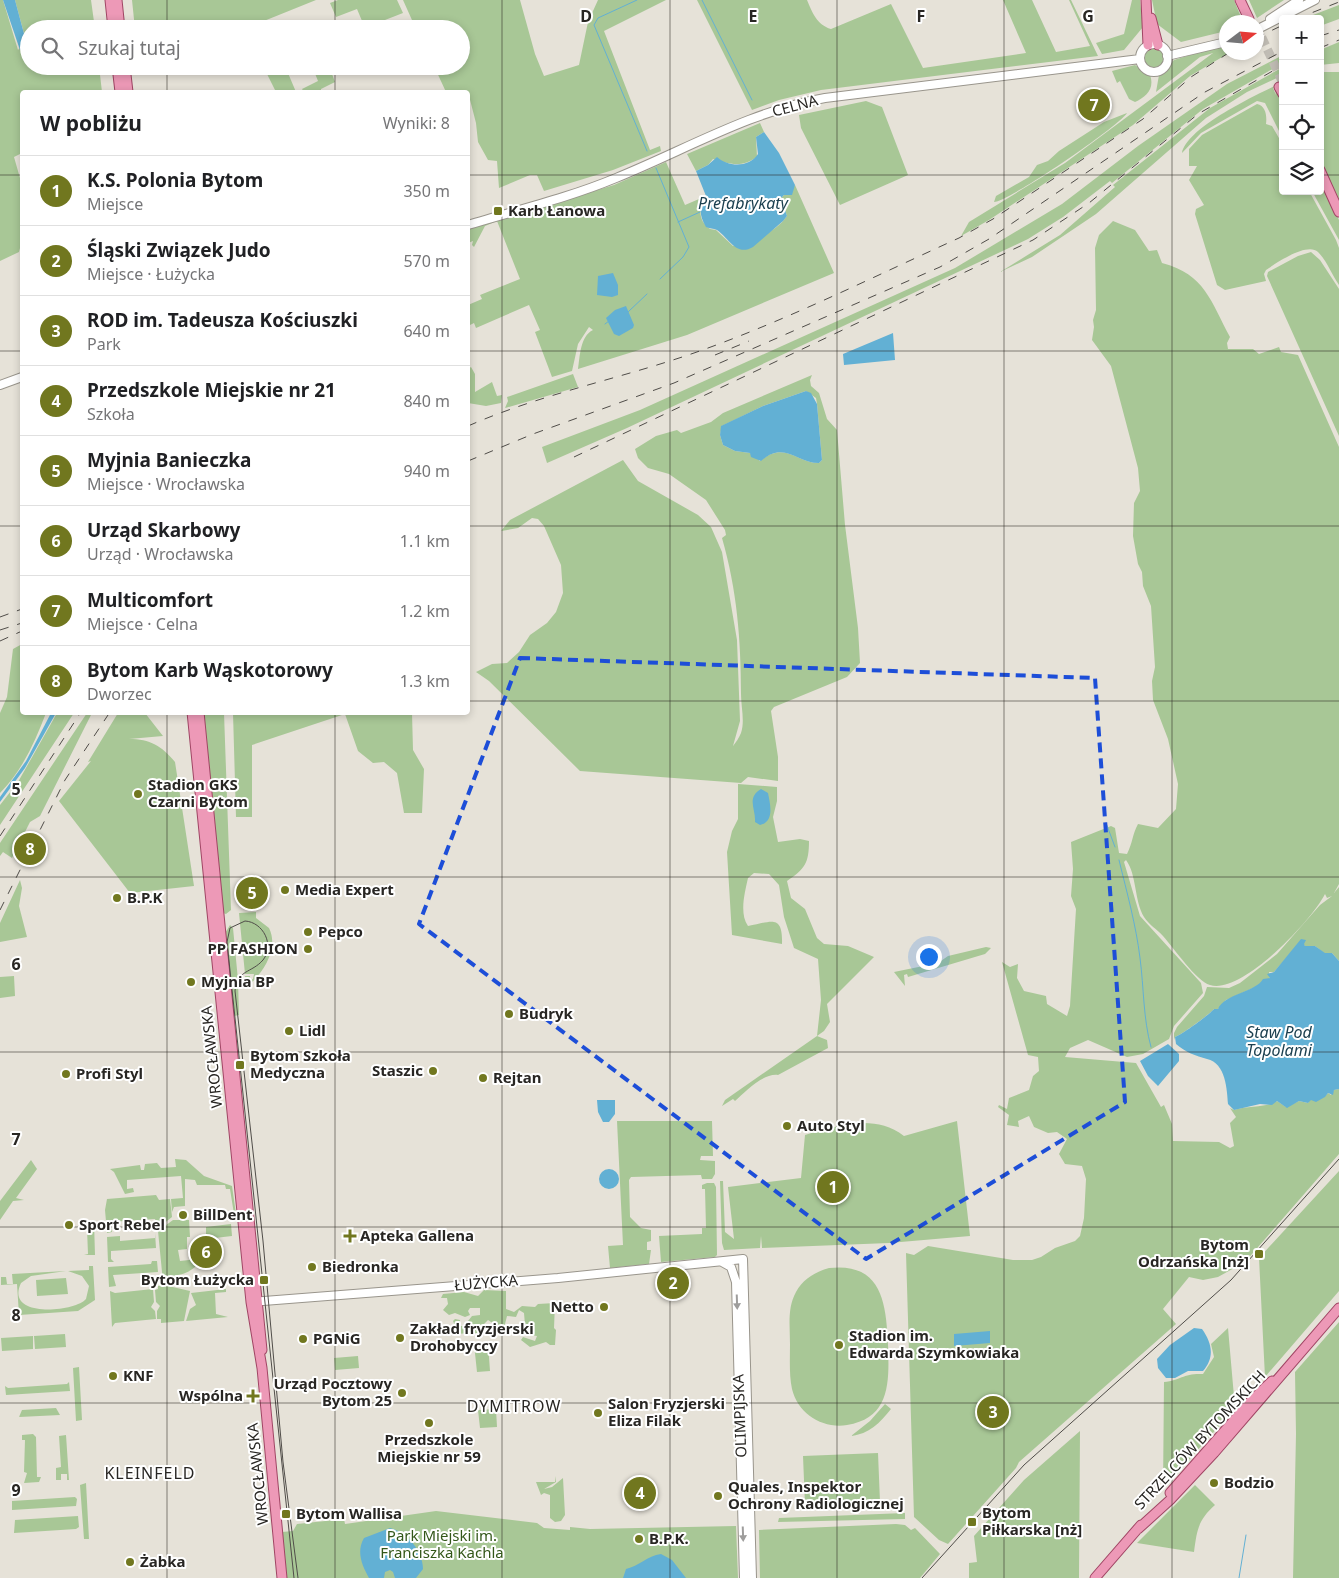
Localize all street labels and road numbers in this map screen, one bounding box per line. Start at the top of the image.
street label: CELNA [770,89,820,121]
street label: WROCŁAWSKA [196,1005,226,1109]
street label: ŁUŻYCKA [453,1269,519,1295]
street label: STRZELCÓW BYTOMSKICH [1129,1365,1269,1513]
street label: OLIMPIJSKA [728,1373,750,1458]
street label: WROCŁAWSKA [242,1422,272,1526]

